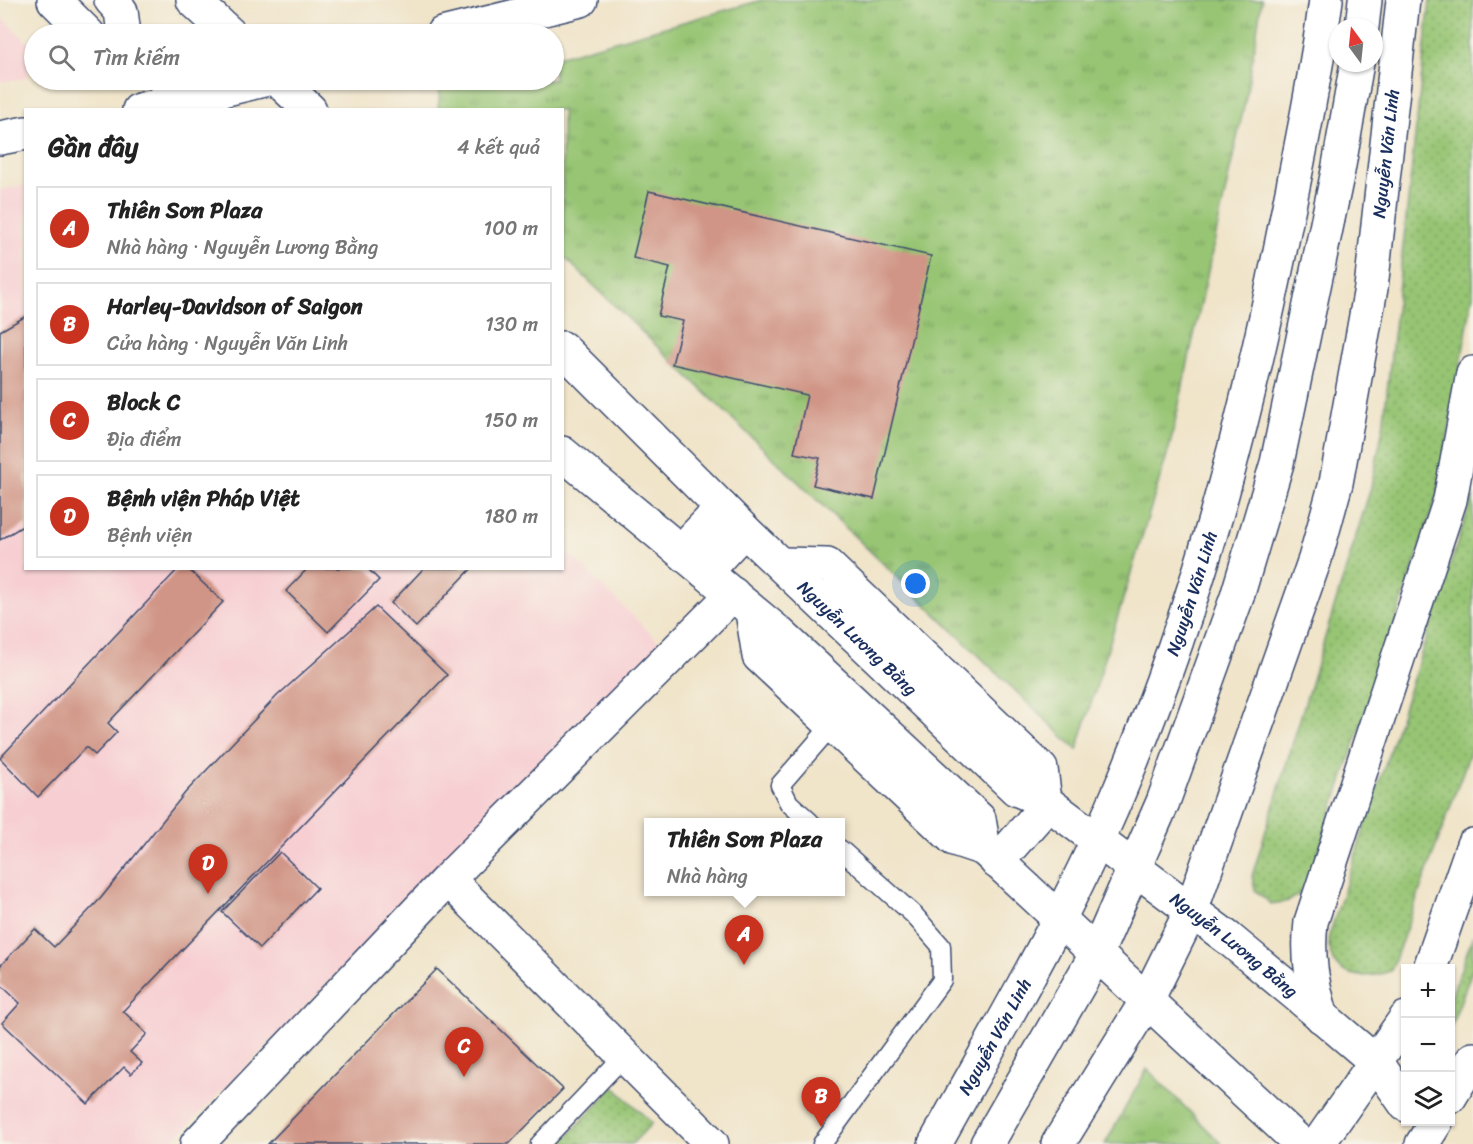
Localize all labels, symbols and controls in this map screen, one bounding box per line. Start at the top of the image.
north arrow [1329,18,1383,72]
search box [24,24,564,90]
text: Tìm kiếm [93,38,180,77]
icon: search [45,41,78,74]
street label: Nguyễn Văn Linh [1363,87,1409,220]
text: Gần đây [48,124,138,170]
text: 4 kết quả [457,130,540,165]
text: Thiên Sơn Plaza [107,191,262,230]
text: A [63,211,76,246]
text: 100 m [484,211,538,246]
text: Nhà hàng · Nguyễn Lương Bằng [107,230,378,265]
text: Harley-Davidson of Saigon [107,287,363,326]
text: B [63,307,76,342]
text: 130 m [485,307,538,342]
text: Cửa hàng · Nguyễn Văn Linh [107,326,348,361]
text: Block C [107,383,180,422]
text: C [63,403,76,438]
text: 150 m [484,403,538,438]
text: Địa điểm [107,422,181,457]
text: Bệnh viện Pháp Việt [107,479,300,518]
text: D [64,499,75,534]
text: 180 m [484,499,538,534]
text: Bệnh viện [107,518,192,553]
street label: Nguyễn Văn Linh [1157,527,1227,660]
your location [901,569,930,598]
street label: Nguyễn Lương Bằng [790,572,925,704]
popup [644,818,845,896]
text: Thiên Sơn Plaza [667,820,822,859]
pin: D [188,844,228,894]
text: Nhà hàng [667,859,748,894]
street label: Nguyễn Lương Bằng [1163,884,1306,1006]
pin: A [724,916,764,965]
map controls [1401,964,1455,1126]
button: + [1401,964,1455,1018]
street label: Nguyễn Văn Linh [949,972,1041,1101]
button: − [1401,1018,1455,1072]
pin: C [444,1028,484,1077]
button: layers [1401,1072,1455,1126]
pin: B [802,1078,840,1127]

